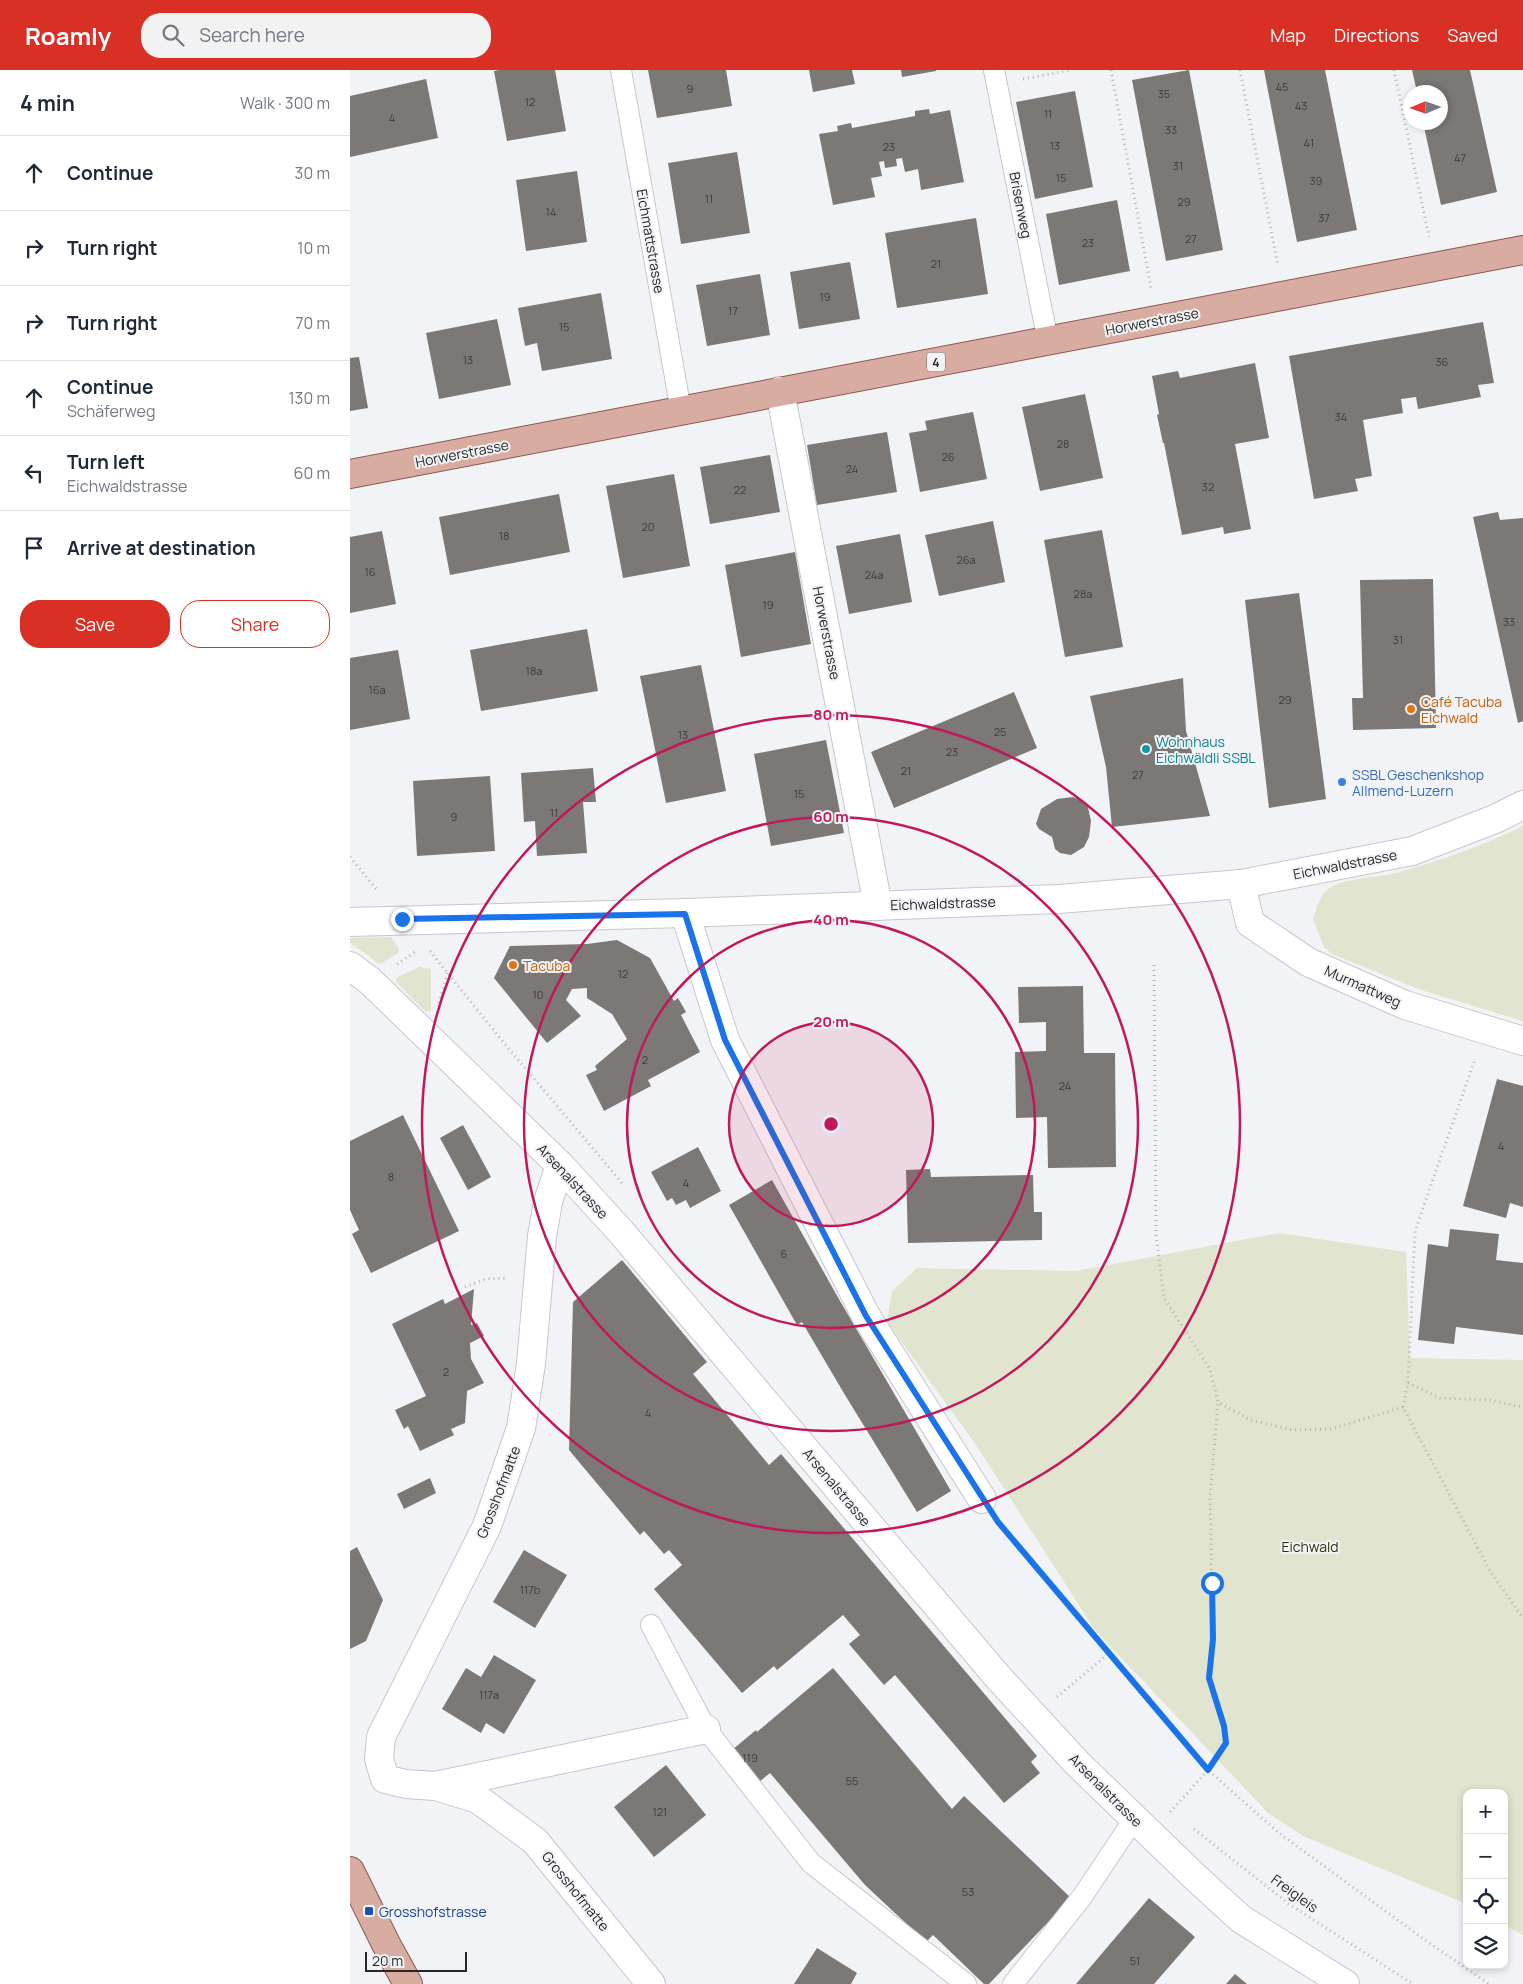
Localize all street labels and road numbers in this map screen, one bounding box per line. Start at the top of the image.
street label: Brisenweg [1005,170,1037,240]
street label: Eichmattstrasse [632,187,670,295]
street label: Horwerstrasse [1104,303,1200,339]
road number: 4 [927,352,945,372]
street label: Horwerstrasse [414,435,510,471]
street label: Horwerstrasse [809,585,845,681]
street label: Eichwaldstrasse [1291,845,1399,883]
street label: Eichwaldstrasse [890,892,996,914]
street label: Murmattweg [1322,961,1404,1011]
street label: Arsenalstrasse [533,1139,613,1223]
street label: Grosshofmatte [472,1443,524,1541]
street label: Arsenalstrasse [799,1444,875,1530]
street label: Arsenalstrasse [1065,1749,1147,1831]
street label: Grosshofmatte [538,1847,614,1935]
street label: Freigleis [1268,1870,1322,1916]

